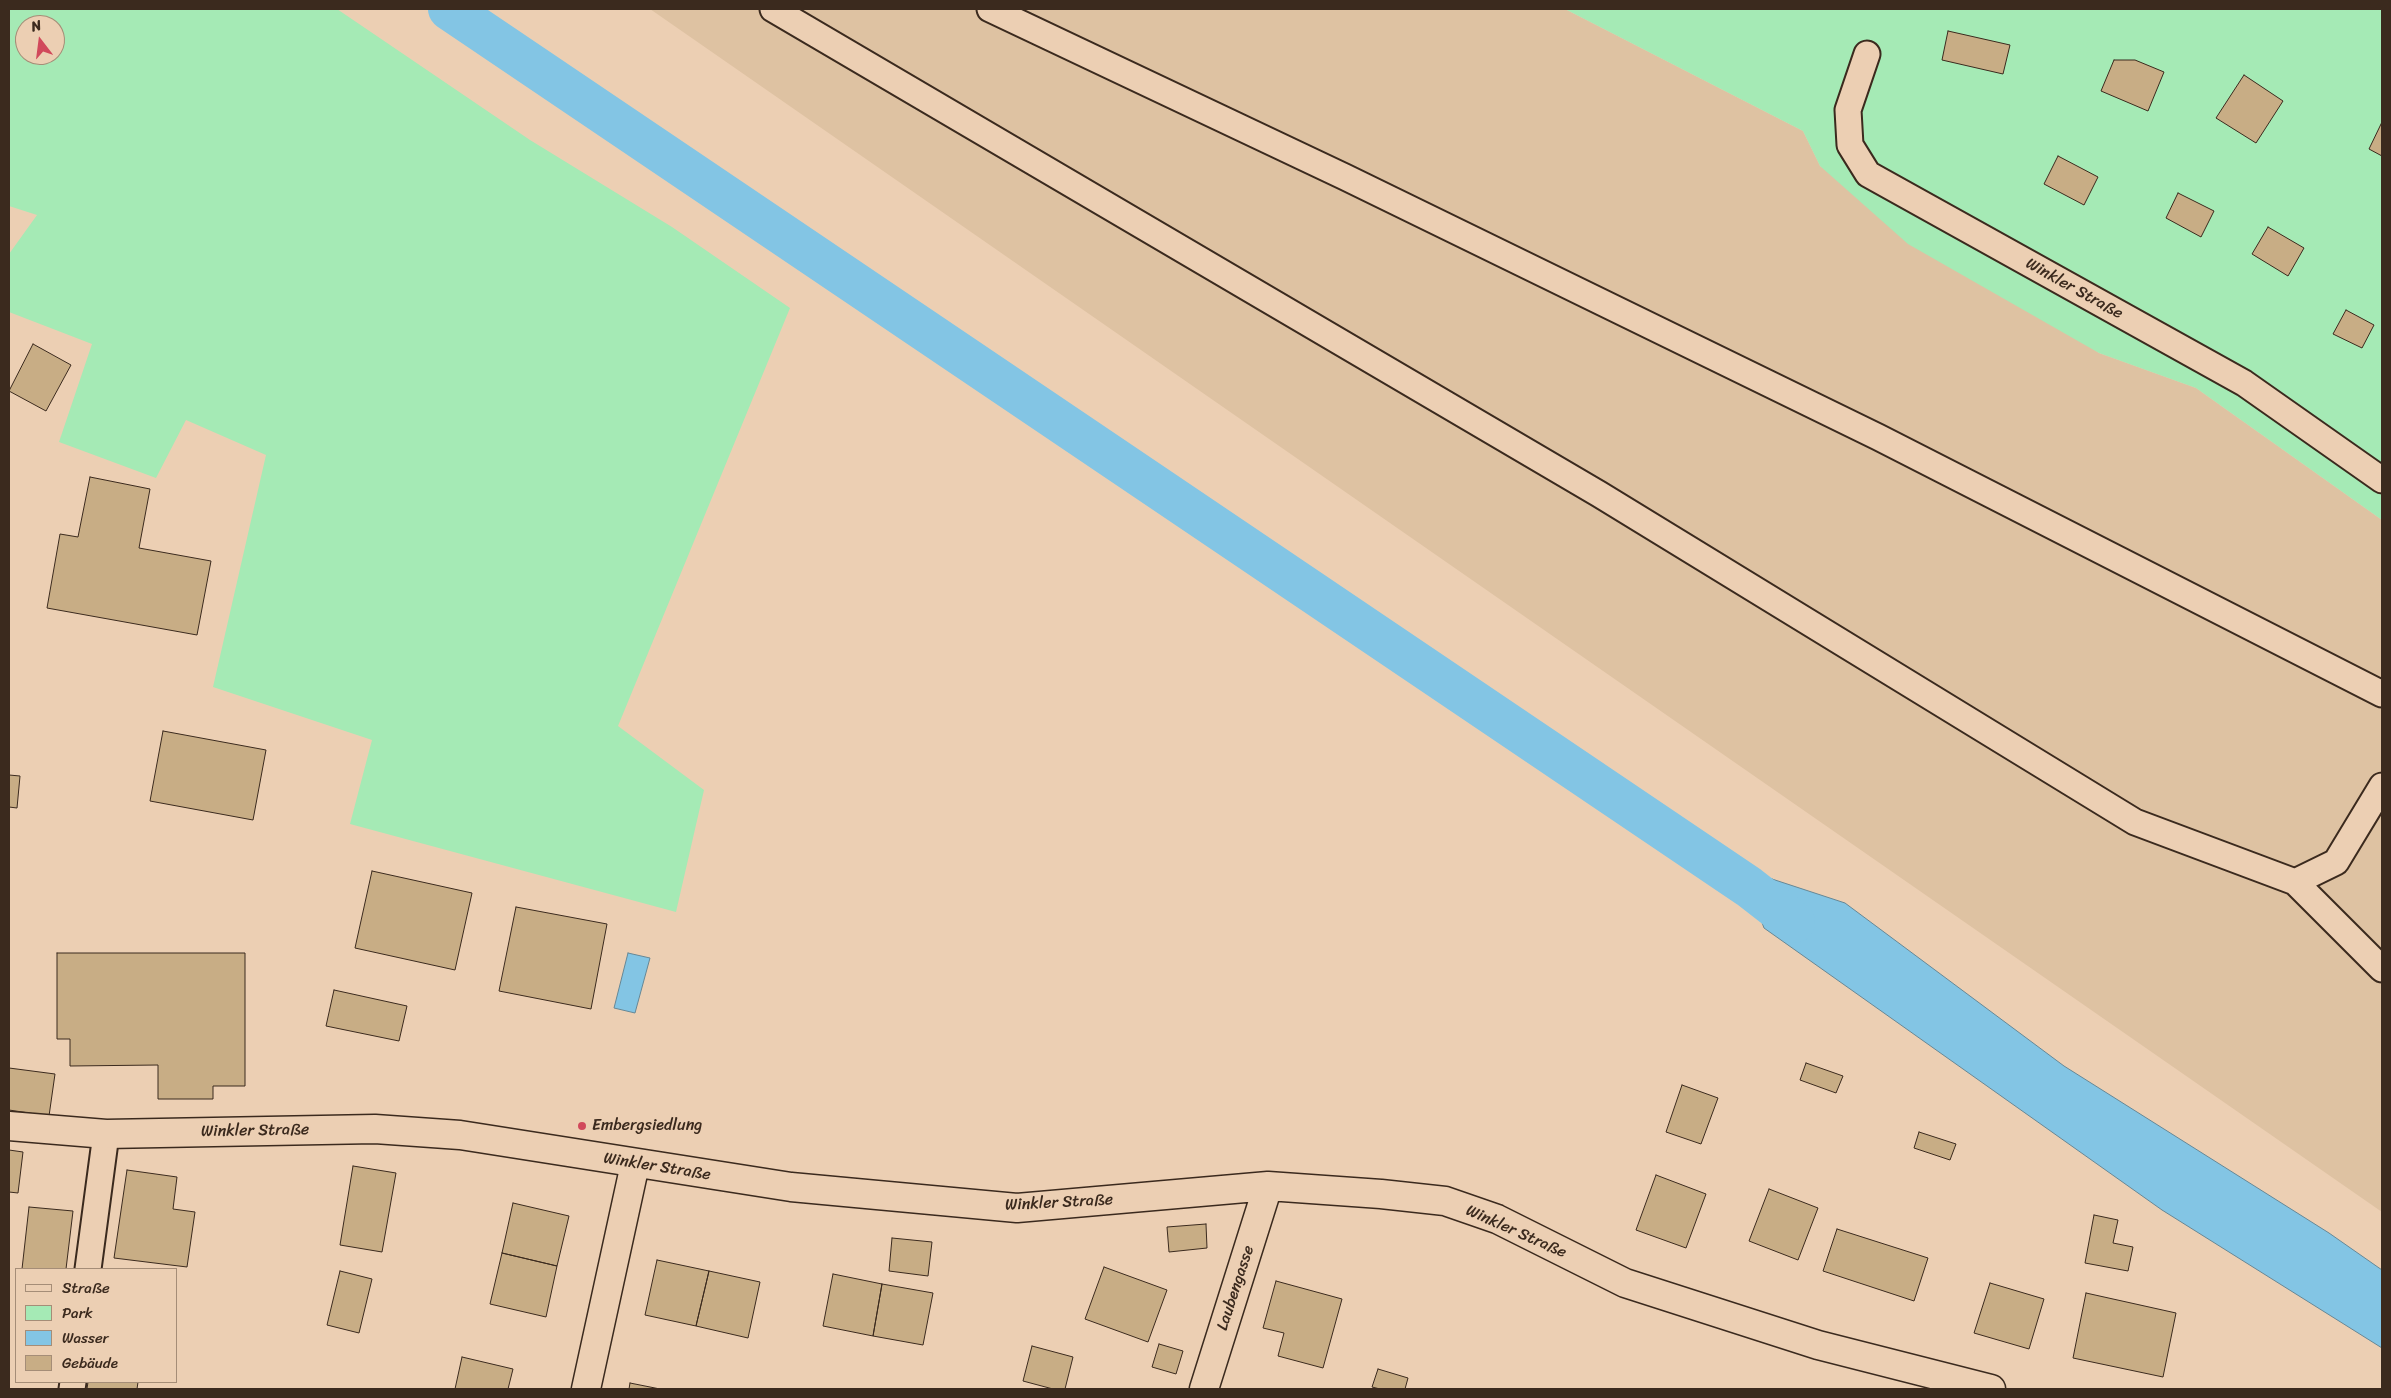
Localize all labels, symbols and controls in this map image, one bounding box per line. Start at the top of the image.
text: N [28,13,44,39]
north arrow [15,15,65,65]
street label: Winkler Straße [2022,254,2126,324]
place label: Embergsiedlung [592,1116,702,1136]
street label: Winkler Straße [201,1120,309,1142]
marker: Embergsiedlung [576,1120,588,1132]
street label: Winkler Straße [602,1149,712,1185]
street label: Winkler Straße [1004,1191,1114,1215]
street label: Winkler Straße [1463,1201,1569,1263]
street label: Laubengasse [1213,1243,1259,1333]
legend [15,1268,178,1383]
text: Straße [62,1275,110,1301]
text: Park [62,1300,93,1326]
text: Wasser [62,1325,109,1351]
text: Gebäude [62,1350,118,1376]

